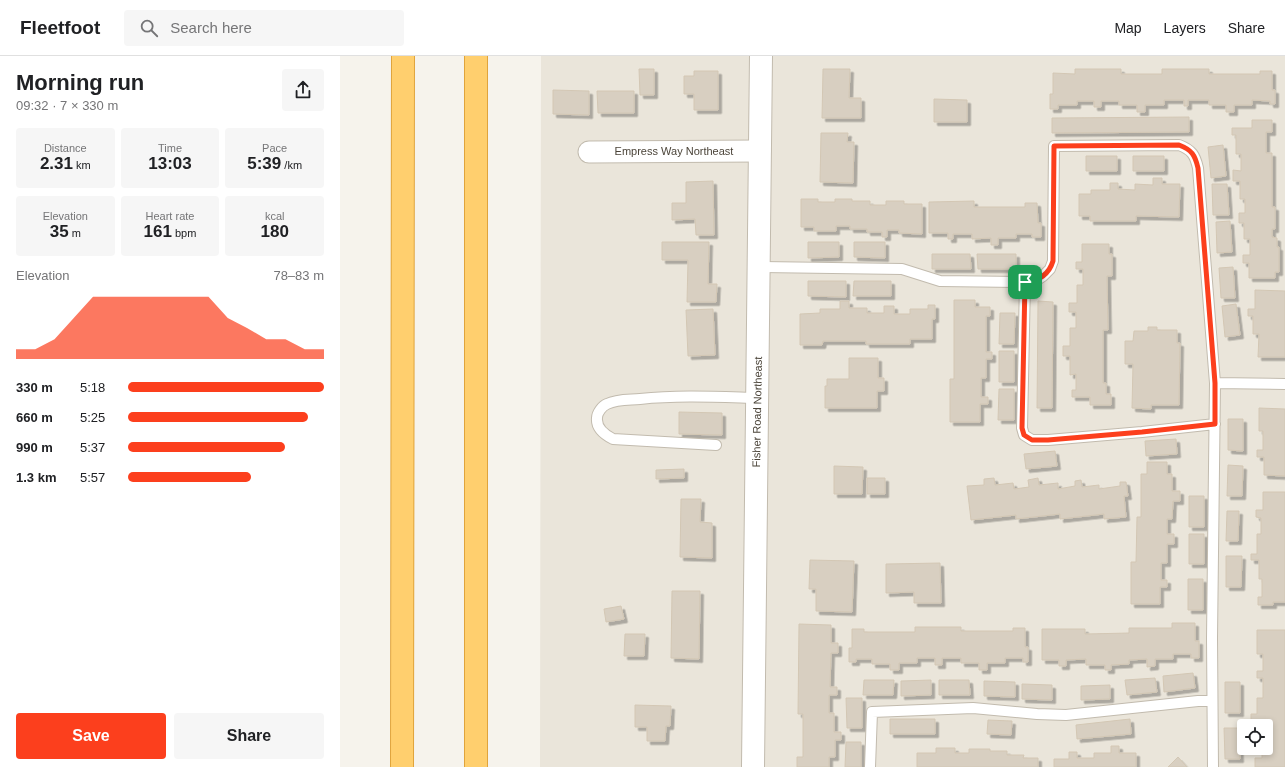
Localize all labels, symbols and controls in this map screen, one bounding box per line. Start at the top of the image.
search box [124,10,404,46]
text: Fleetfoot [20,17,100,38]
icon: search [138,17,160,39]
text: Search here [170,19,252,36]
text: Map [1114,20,1142,36]
text: Layers [1164,20,1206,36]
text: Share [1228,20,1265,36]
button: share [282,69,324,111]
text: Morning run [16,70,144,95]
text: 09:32 · 7 × 330 m [16,98,118,113]
text: Distance [44,142,87,154]
text: Time [158,142,182,154]
text: Pace [262,142,287,154]
street label: Empress Way Northeast [615,145,733,157]
text: 2.31 [40,154,73,173]
text: 13:03 [148,154,192,173]
text: 5:39 [247,154,281,173]
text: km [73,159,91,171]
text: /km [281,159,302,171]
text: Elevation [43,210,88,222]
text: Heart rate [146,210,194,222]
text: kcal [265,210,284,222]
text: 35 [50,222,69,241]
text: 161 [144,222,172,241]
text: 180 [260,222,289,241]
text: m [69,227,81,239]
text: bpm [172,227,196,239]
pin [1008,265,1042,299]
text: Elevation [16,268,69,283]
text: 78–83 m [273,268,324,283]
icon: arrive [1014,271,1036,293]
street label: Fisher Road Northeast [750,357,764,467]
text: 330 m [16,380,53,395]
text: 5:18 [80,380,105,395]
text: 660 m [16,410,53,425]
text: 5:25 [80,410,105,425]
text: 990 m [16,440,53,455]
text: 5:37 [80,440,105,455]
text: 1.3 km [16,470,56,485]
text: 5:57 [80,470,105,485]
button: Save [16,713,166,759]
button: Share [174,713,324,759]
map controls [1237,719,1273,755]
button: locate [1237,719,1273,755]

